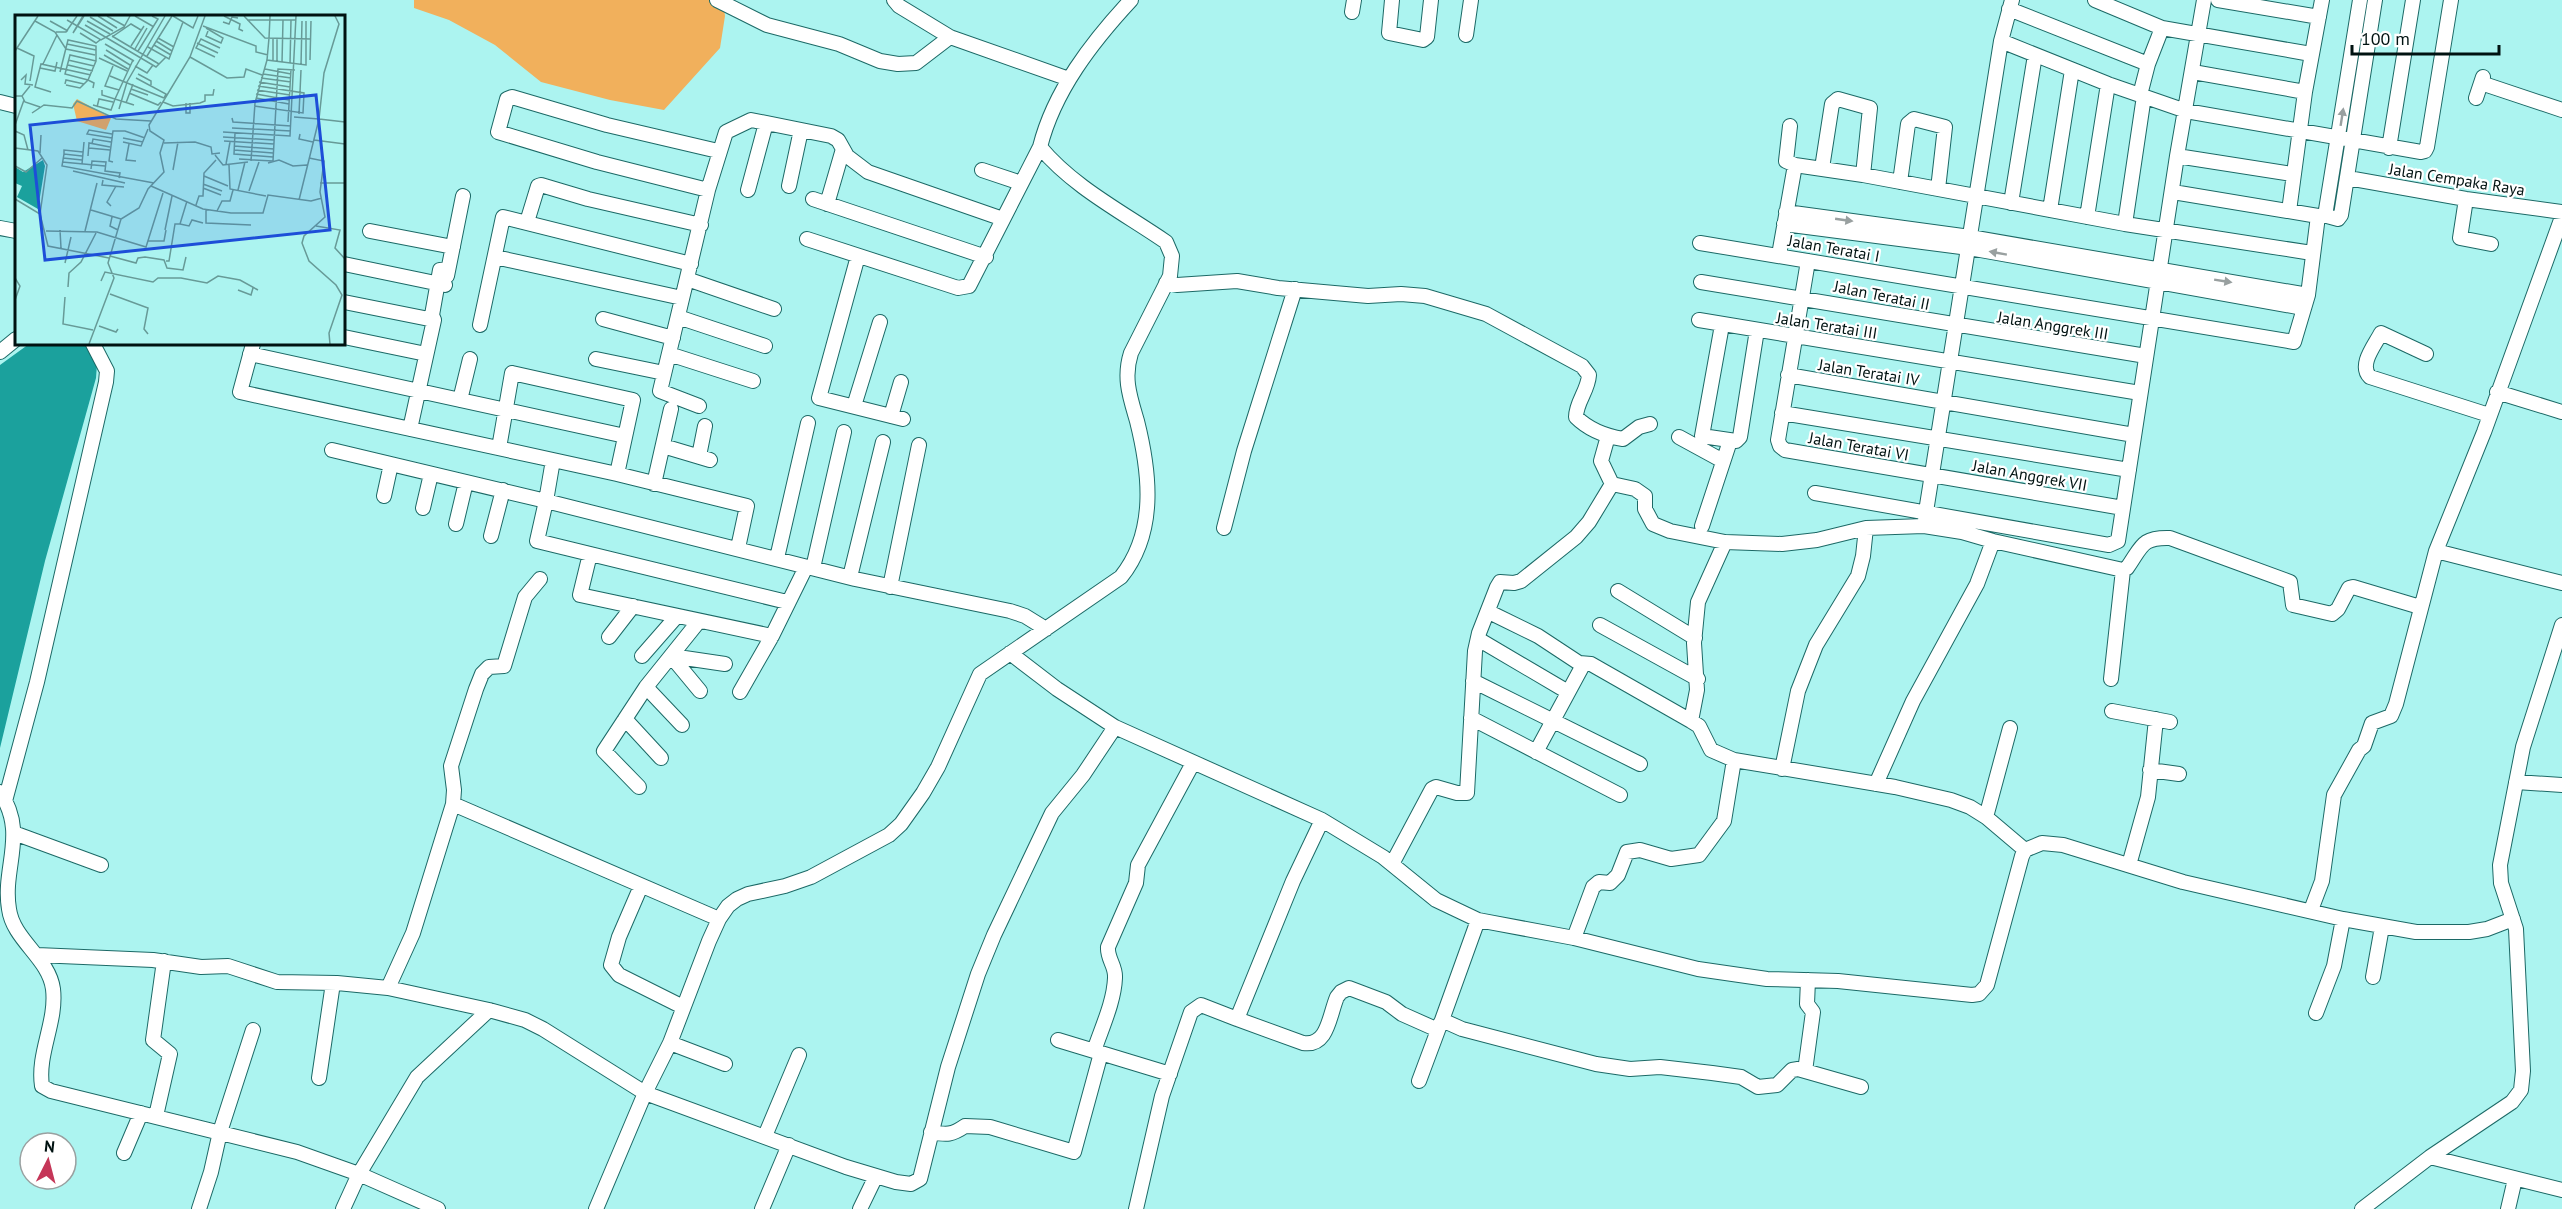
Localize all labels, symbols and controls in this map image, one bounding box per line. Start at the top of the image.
inset map [15,15,345,345]
scale bar [2352,18,2499,56]
text: 100 m [2361,27,2410,50]
one-way arrow [2338,107,2347,126]
street label: Jalan Cempaka Raya [2387,158,2526,200]
one-way arrow [1834,215,1853,224]
street label: Jalan Teratai I [1786,230,1881,266]
one-way arrow [1988,249,2007,258]
street label: Jalan Teratai II [1831,276,1932,314]
one-way arrow [2213,277,2232,286]
street label: Jalan Anggrek III [1995,306,2110,344]
street label: Jalan Teratai III [1774,307,1879,343]
street label: Jalan Teratai IV [1816,354,1922,390]
street label: Jalan Teratai VI [1806,427,1911,465]
street label: Jalan Anggrek VII [1970,455,2089,495]
north arrow [18,1131,78,1191]
text: N [43,1136,56,1157]

